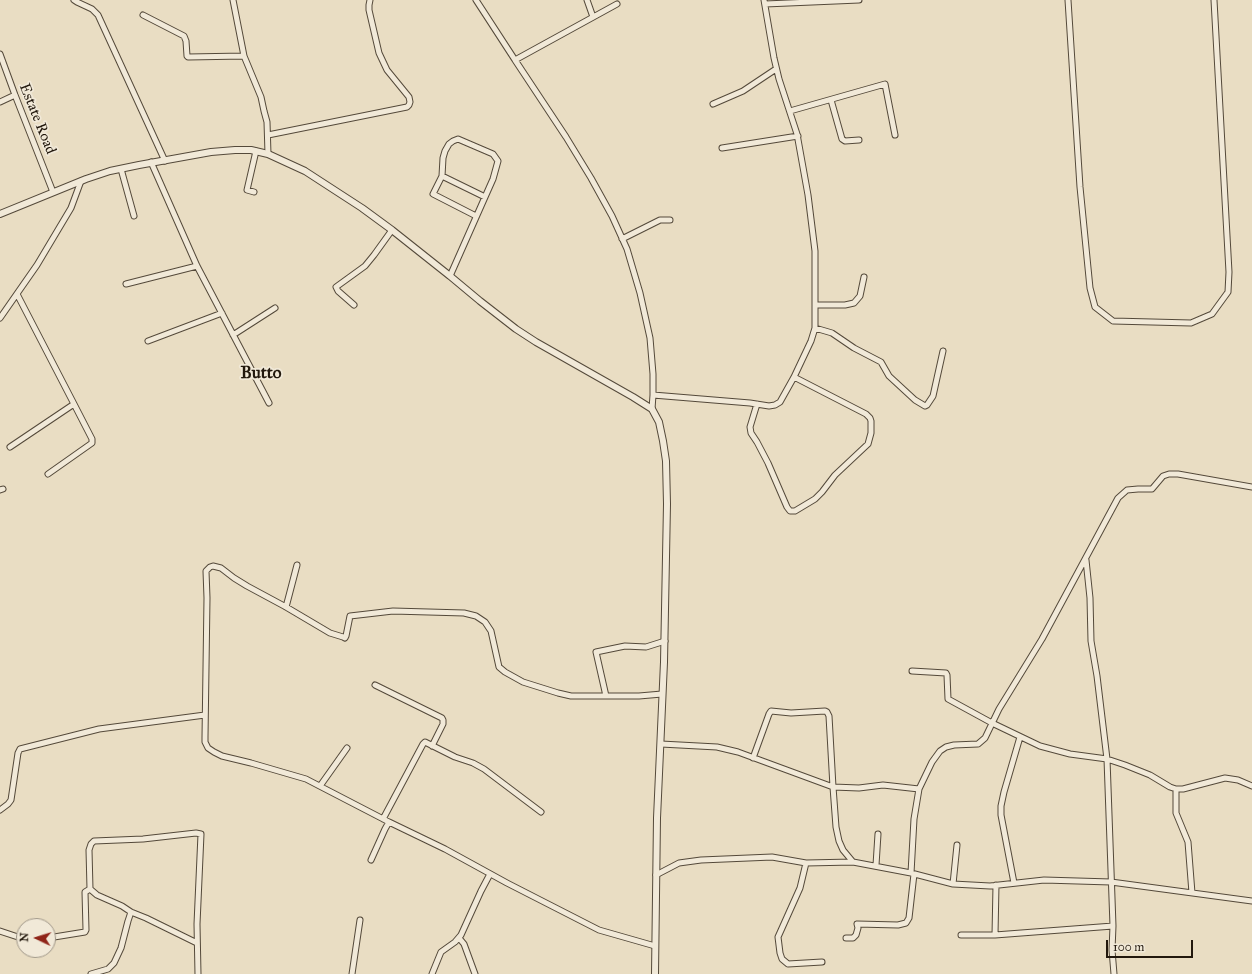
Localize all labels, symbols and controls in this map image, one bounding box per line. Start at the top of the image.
street label: Estate Road [15,81,59,157]
district label: Butto [240,364,282,384]
north arrow [16,918,56,958]
text: N [18,932,31,942]
scale bar [1108,932,1195,958]
text: 100 m [1113,940,1144,954]

